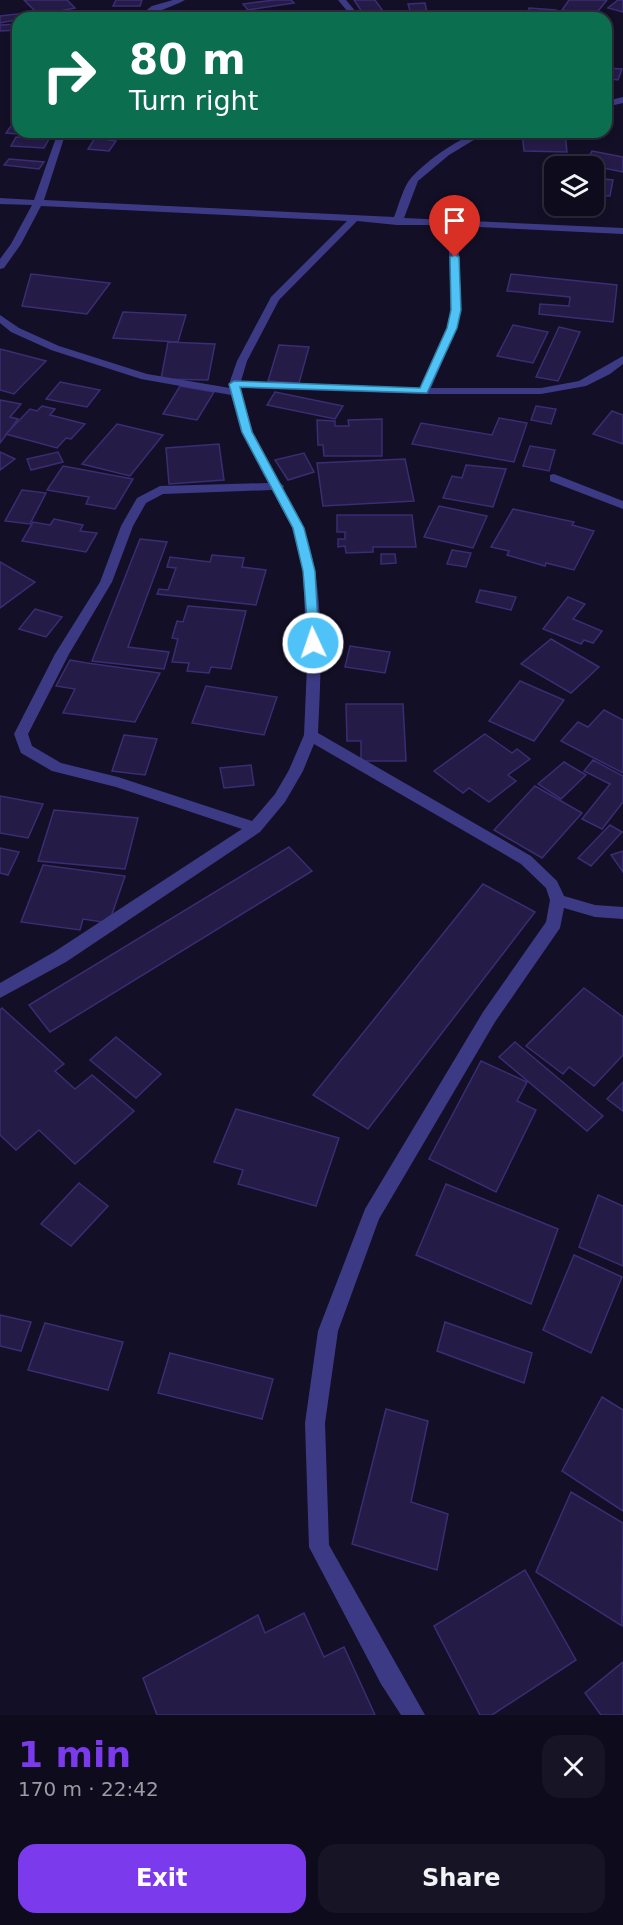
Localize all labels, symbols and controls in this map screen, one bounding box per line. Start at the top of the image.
text: 80 m [129,35,246,84]
icon: right [30,36,108,114]
text: Turn right [129,85,258,116]
map controls [544,156,604,216]
button: layers [544,156,604,216]
pin [429,195,480,257]
icon: arrive [438,204,471,237]
position arrow [281,611,345,675]
text: 1 min [18,1734,131,1775]
button: close [542,1735,605,1798]
text: 170 m · 22:42 [18,1777,159,1801]
button: Exit [18,1844,306,1913]
button: Share [318,1844,605,1913]

